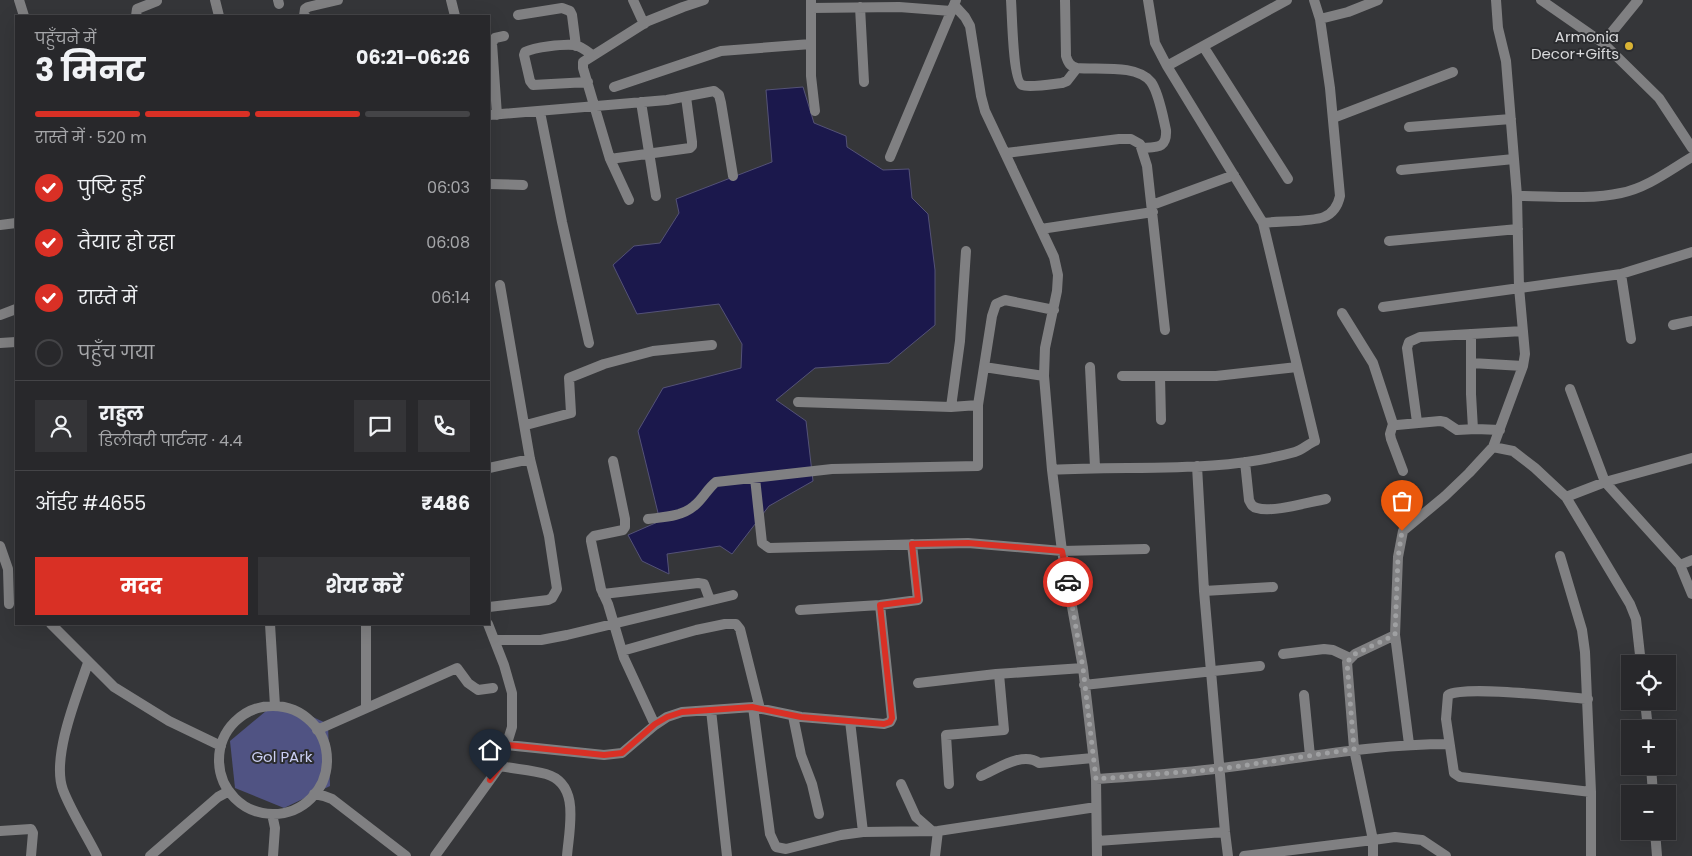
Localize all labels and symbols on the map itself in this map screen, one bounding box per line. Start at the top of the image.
place label: Armonia Decor+Gifts [1531,26,1619,64]
marker: Armonia Decor+Gifts [1623,40,1635,52]
pin [1381,480,1423,531]
courier [1043,557,1093,607]
pin [469,729,511,780]
park label: Gol PArk [251,746,313,767]

